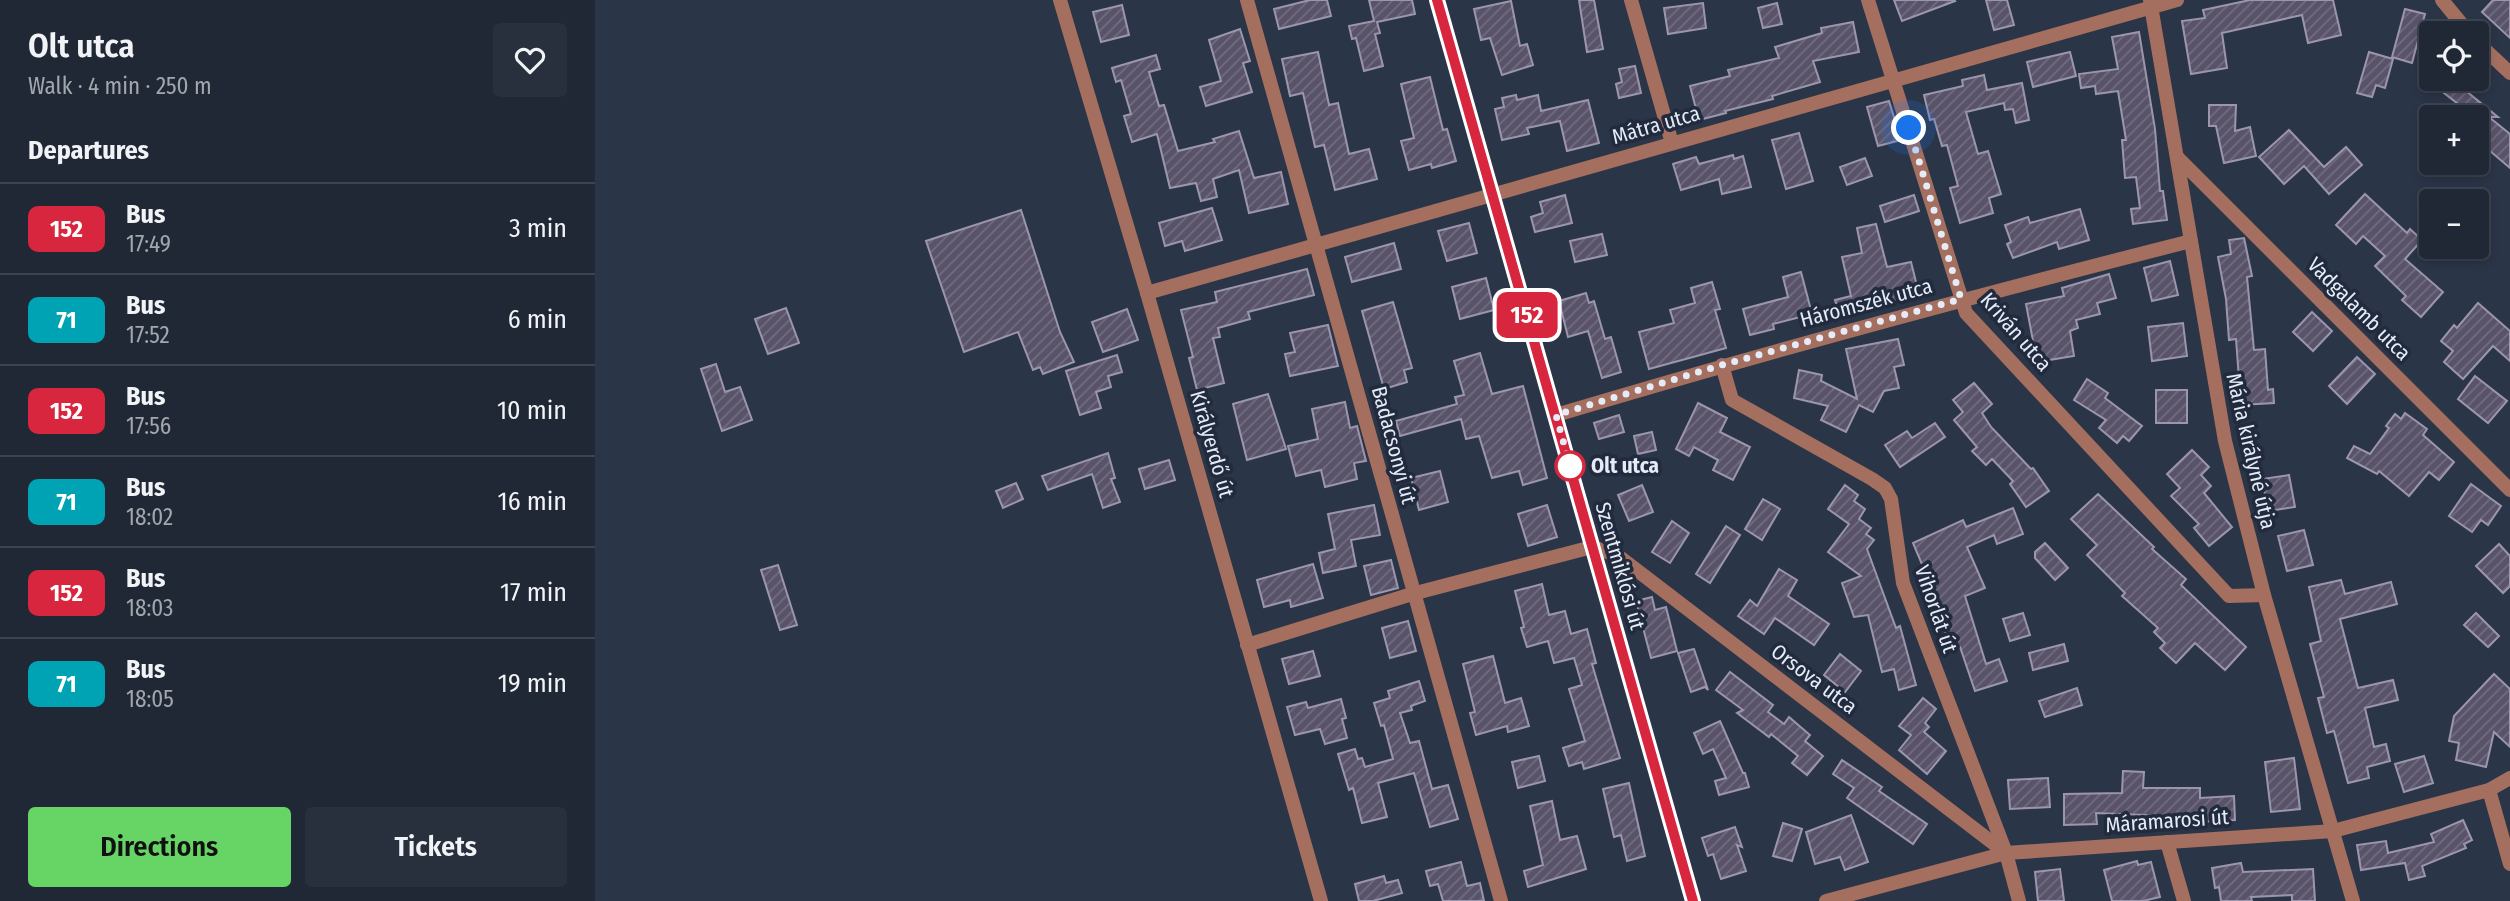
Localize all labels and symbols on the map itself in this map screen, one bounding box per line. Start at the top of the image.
street label: Mátra utca [1609,100,1703,150]
your location [1891,110,1926,145]
street label: Vadgalamb utca [2302,252,2416,366]
street label: Háromszék utca [1797,273,1935,333]
street label: Kriván utca [1975,287,2057,377]
line badge: 152 [1487,292,1567,338]
street label: Mária királyné útja [2220,370,2282,532]
street label: Badacsonyi út [1366,383,1422,507]
street label: Királyerdő út [1184,388,1240,501]
marker: Olt utca [1555,451,1585,481]
place label: Olt utca [1591,453,1659,479]
street label: Szentmiklósi út [1589,499,1651,633]
street label: Vihorlát út [1909,562,1963,656]
street label: Orsova utca [1766,638,1862,720]
street label: Máramarosi út [2105,804,2230,838]

